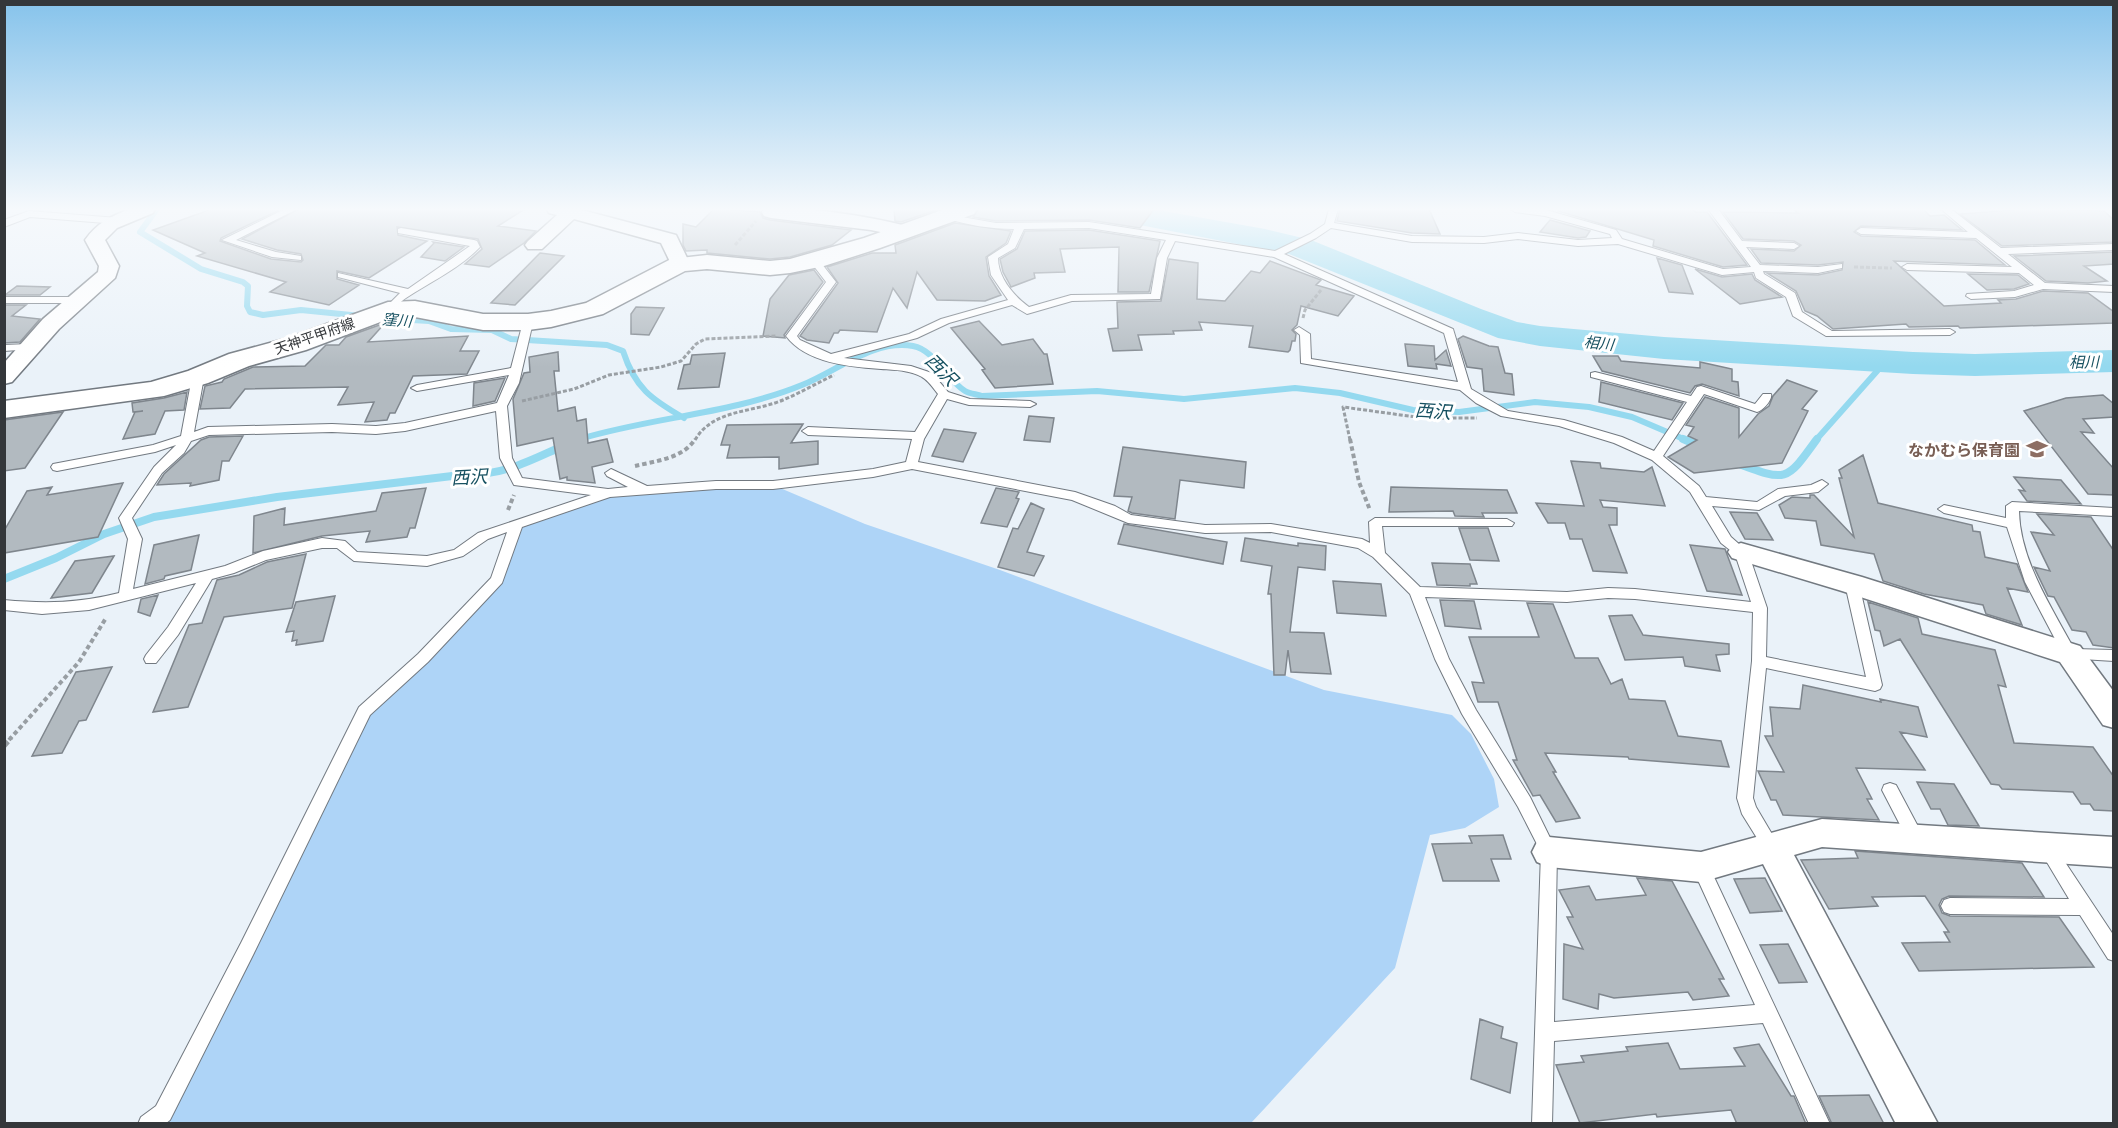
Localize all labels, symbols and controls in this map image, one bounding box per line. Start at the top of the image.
water label: 窪川 [381,306,415,332]
street label: 天神平甲府線 [271,312,357,358]
water label: 相川 [1583,329,1617,355]
water label: 西沢 [920,347,966,393]
water label: 相川 [2069,349,2101,373]
water label: 西沢 [1414,395,1454,425]
place label: なかむら保育園 [1908,437,2020,461]
school or university icon: なかむら保育園 [2025,437,2049,461]
water label: 西沢 [450,461,490,490]

